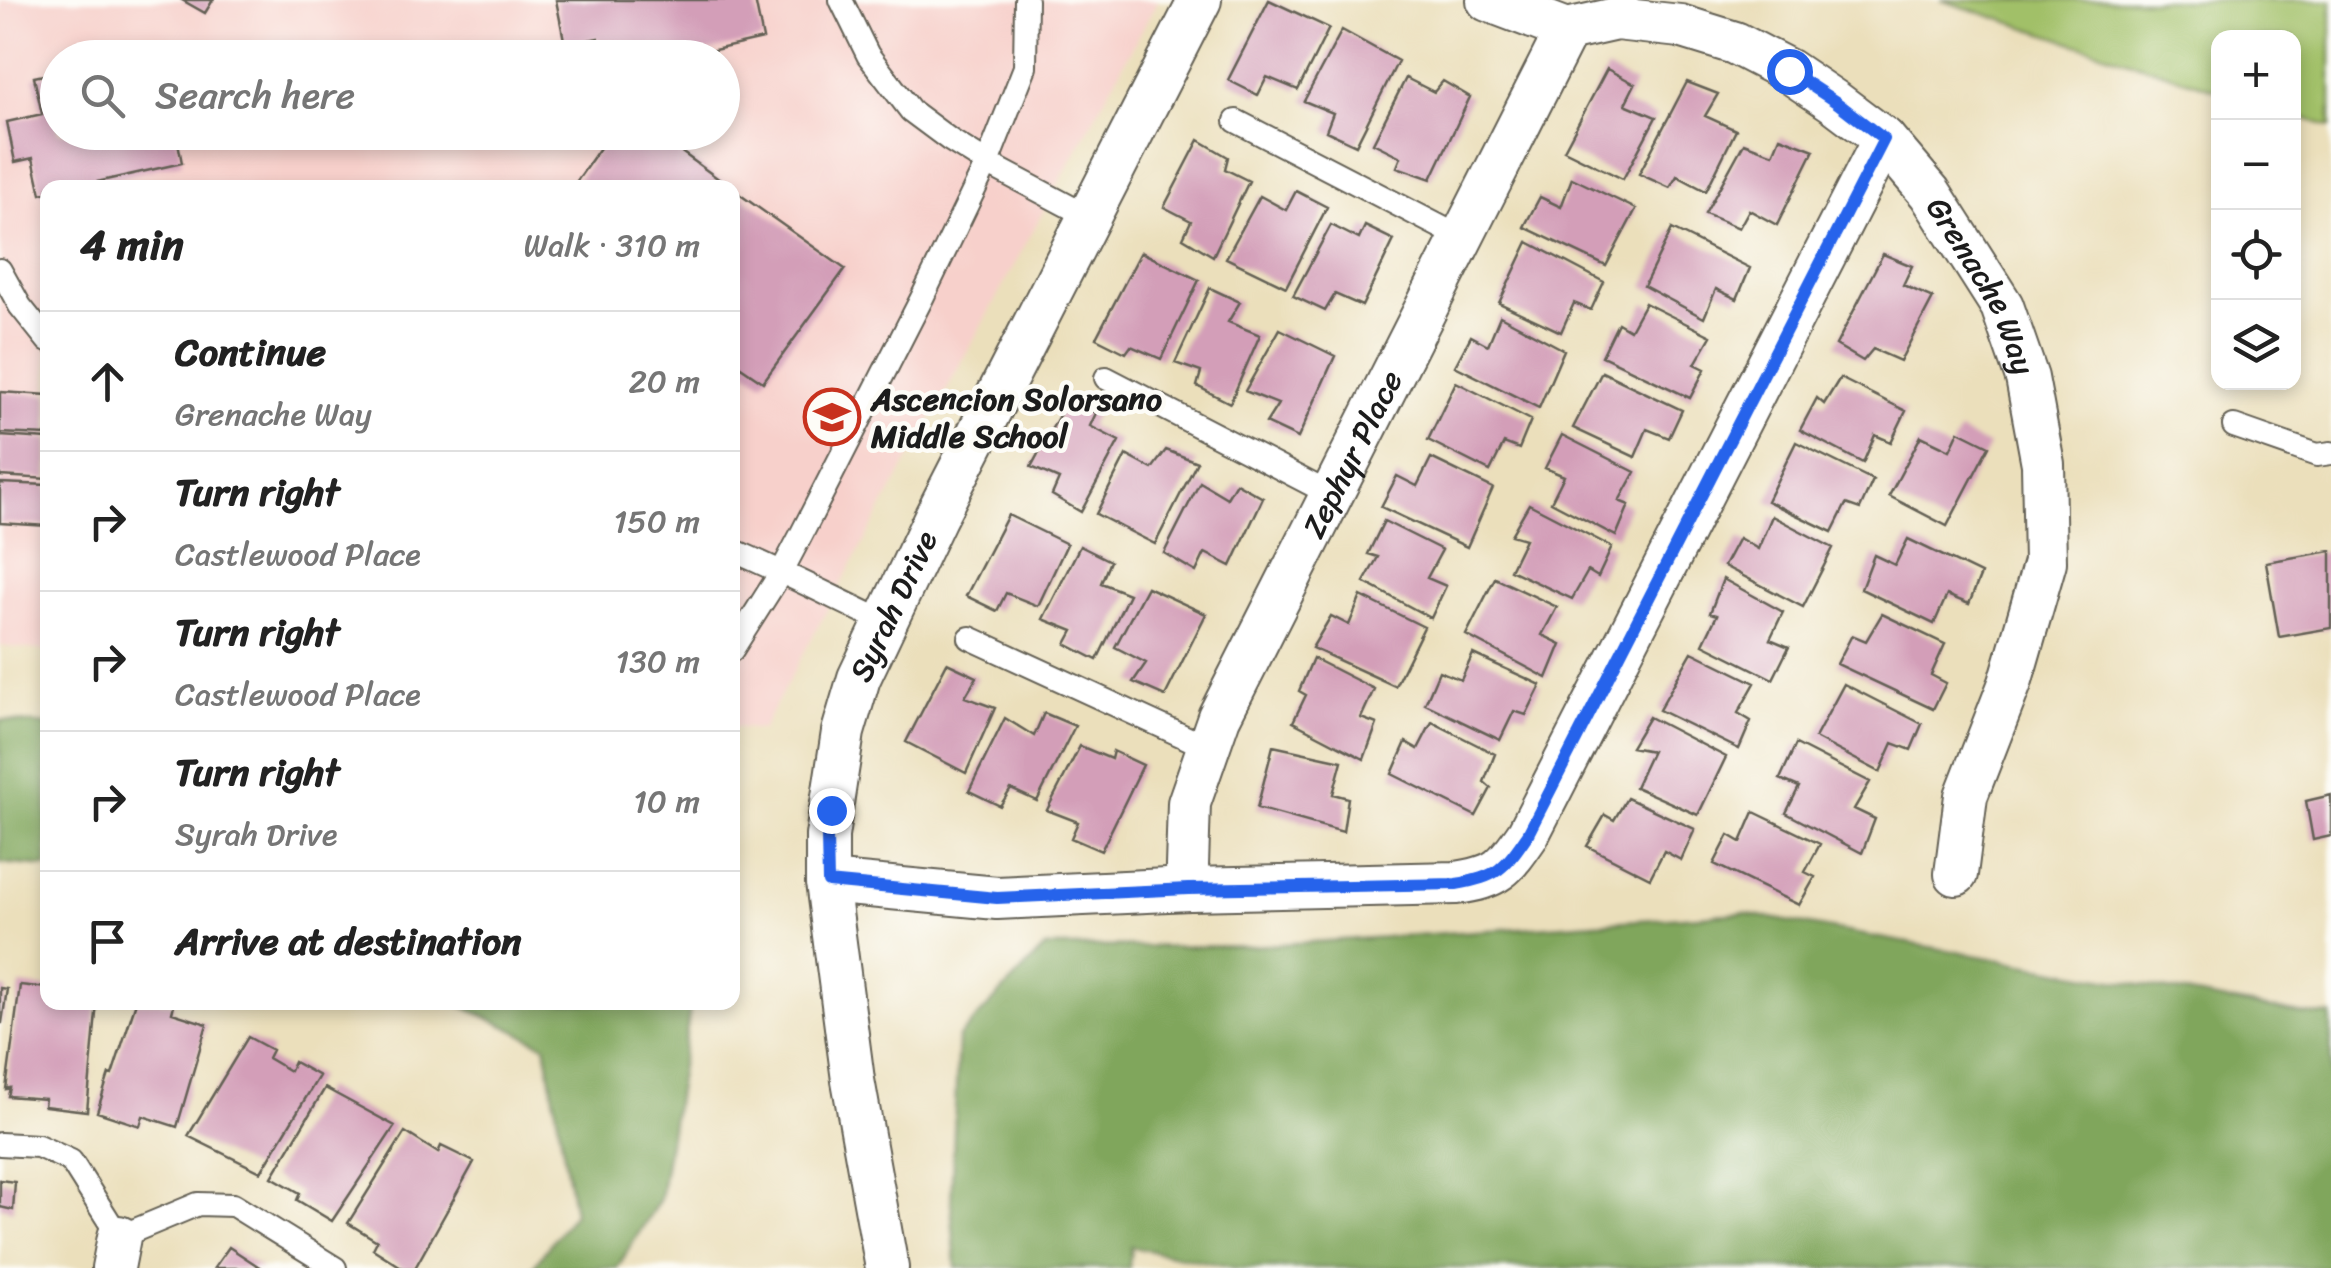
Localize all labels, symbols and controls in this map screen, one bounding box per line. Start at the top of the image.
map controls [2211,30,2301,390]
button: + [2211,30,2301,120]
search box [40,40,740,150]
route start [1767,49,1813,95]
text: Search here [155,62,355,129]
icon: search [75,68,130,123]
button: − [2211,120,2301,210]
street label: Grenache Way [1910,185,2052,383]
text: 4 min [80,208,184,282]
button: locate [2211,210,2301,300]
text: Walk · 310 m [524,217,700,274]
button: layers [2211,300,2301,390]
text: Continue [175,319,326,386]
text: 20 m [628,353,700,410]
icon: ahead [80,354,135,409]
street label: Zephyr Place [1286,360,1419,548]
place label: Ascencion Solorsano Middle School [869,371,1163,465]
text: Grenache Way [175,386,372,443]
school or university icon: Ascencion Solorsano Middle School [802,387,862,447]
text: Turn right [175,459,340,526]
text: 150 m [614,493,700,550]
icon: right [80,494,135,549]
street label: Syrah Drive [833,520,954,692]
text: Castlewood Place [175,526,421,583]
text: Turn right [175,599,340,666]
text: 130 m [616,633,700,690]
icon: right [80,634,135,689]
text: Castlewood Place [175,666,421,723]
text: Turn right [175,739,340,806]
text: 10 m [633,773,700,830]
icon: right [80,774,135,829]
route end [809,788,855,834]
text: Syrah Drive [175,806,337,863]
text: Arrive at destination [175,908,522,975]
icon: arrive [80,914,135,969]

